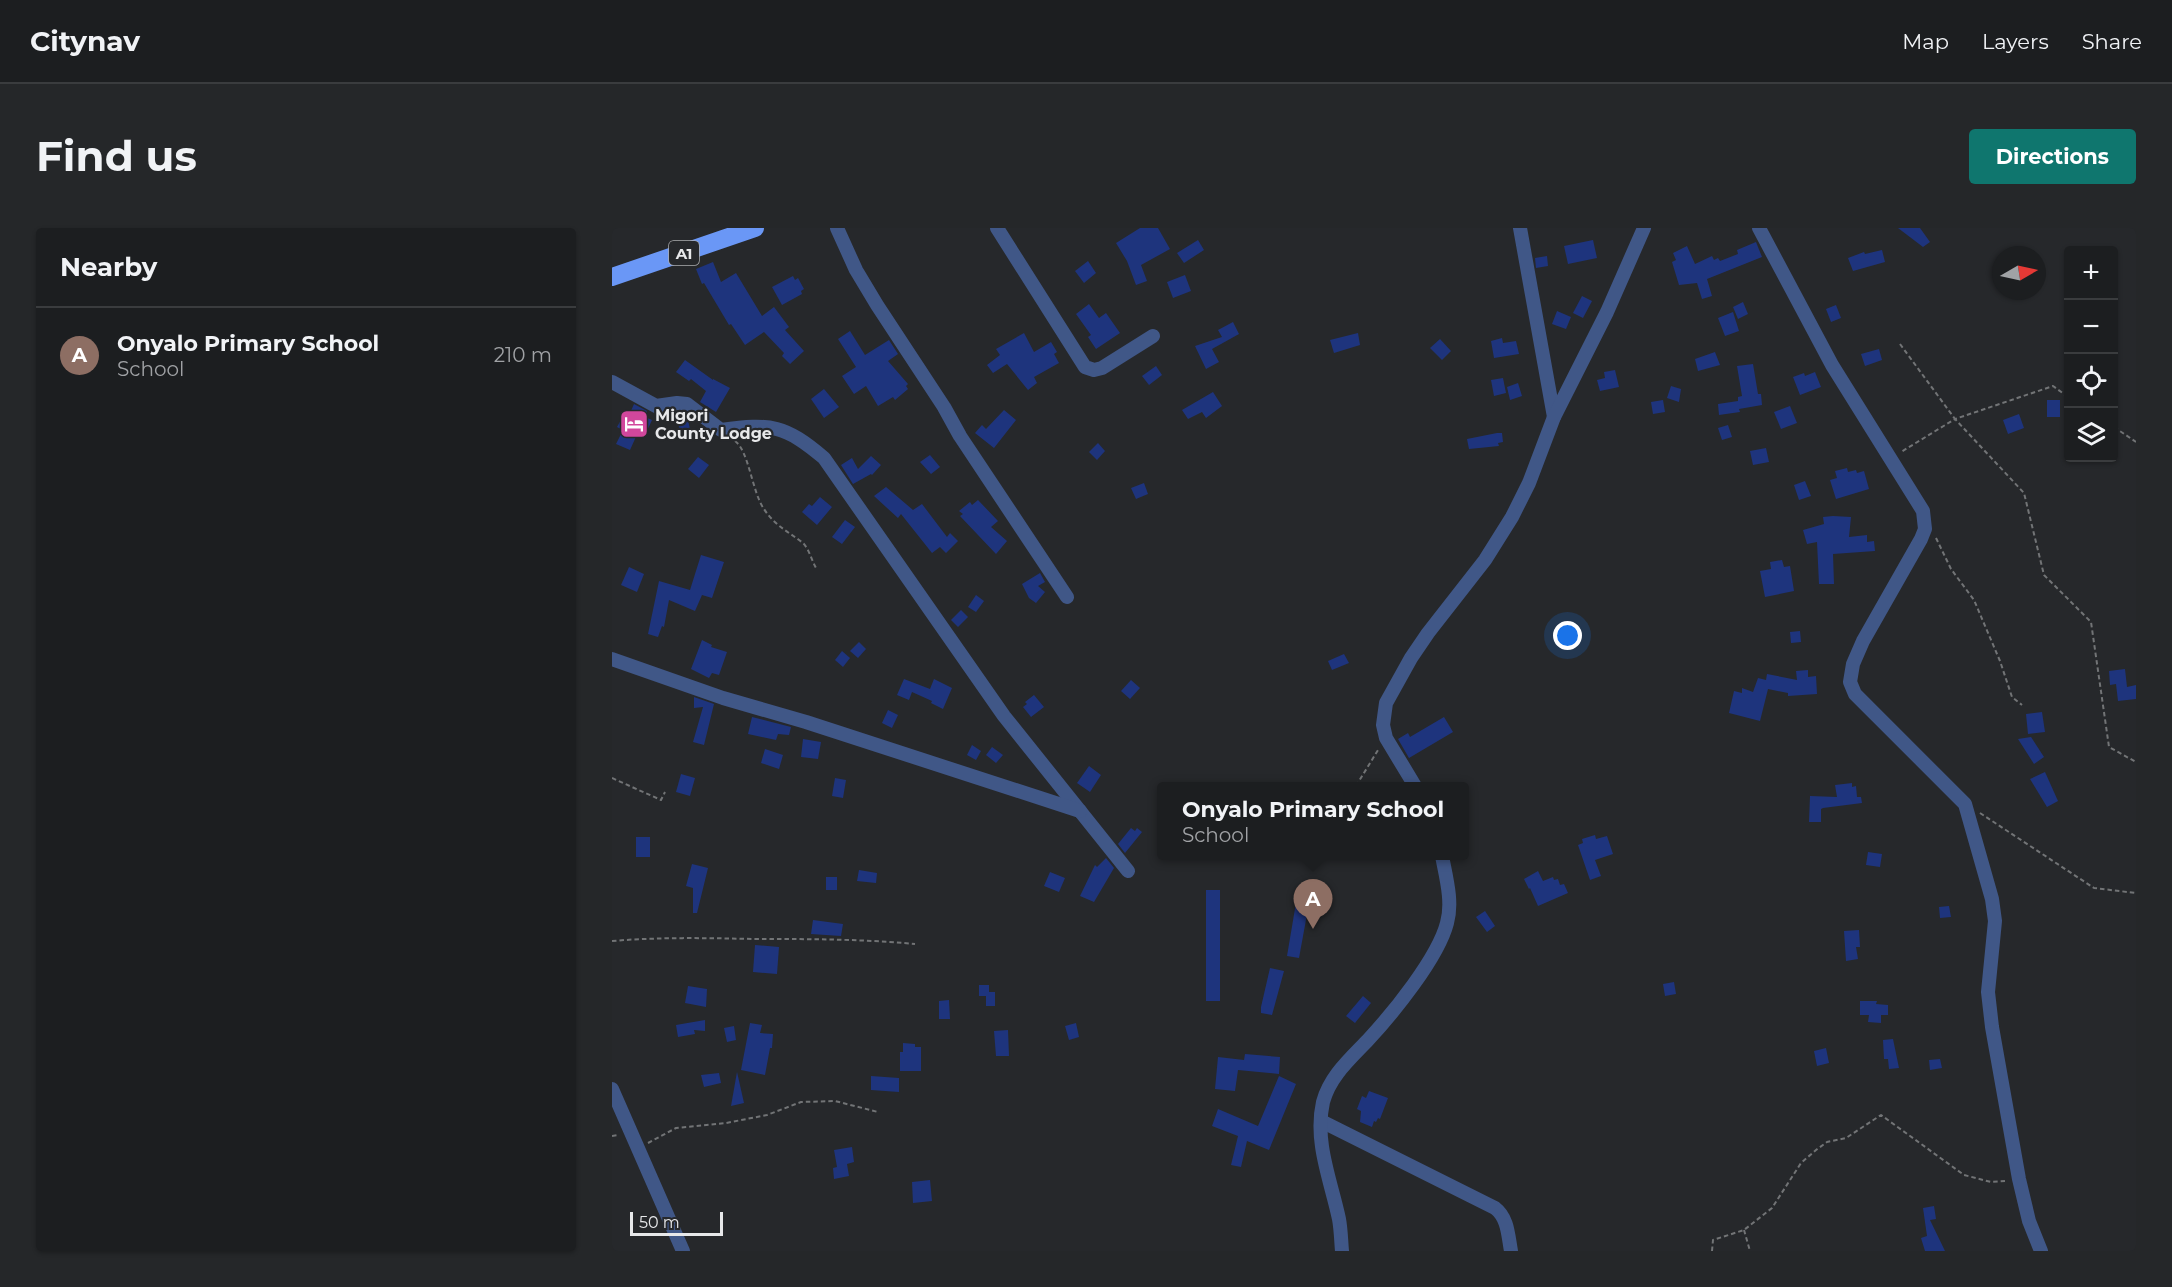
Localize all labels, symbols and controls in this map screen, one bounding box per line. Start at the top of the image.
text: Citynav [30,24,140,58]
text: Map [1902,29,1949,54]
text: Layers [1982,29,2049,54]
text: Share [2082,29,2142,54]
button: Directions [1969,129,2136,184]
text: Find us [36,130,197,182]
road number: A1 [669,241,699,265]
north arrow [1992,246,2046,300]
map controls [2064,246,2118,462]
button: + [2064,246,2118,300]
text: Nearby [60,251,157,283]
button: − [2064,300,2118,354]
text: Onyalo Primary School [117,330,379,357]
text: A [72,343,87,367]
text: 210 m [494,343,552,367]
button: locate [2064,354,2118,408]
text: School [117,357,184,381]
place label: Migori County Lodge [655,406,772,443]
hotel icon: Migori County Lodge [618,408,650,440]
button: layers [2064,408,2118,462]
your location [1553,621,1582,650]
popup [1157,782,1469,860]
text: Onyalo Primary School [1182,796,1444,823]
text: School [1182,823,1249,847]
pin: A [1294,880,1332,929]
scale bar [630,1209,723,1236]
text: 50 m [639,1213,680,1232]

